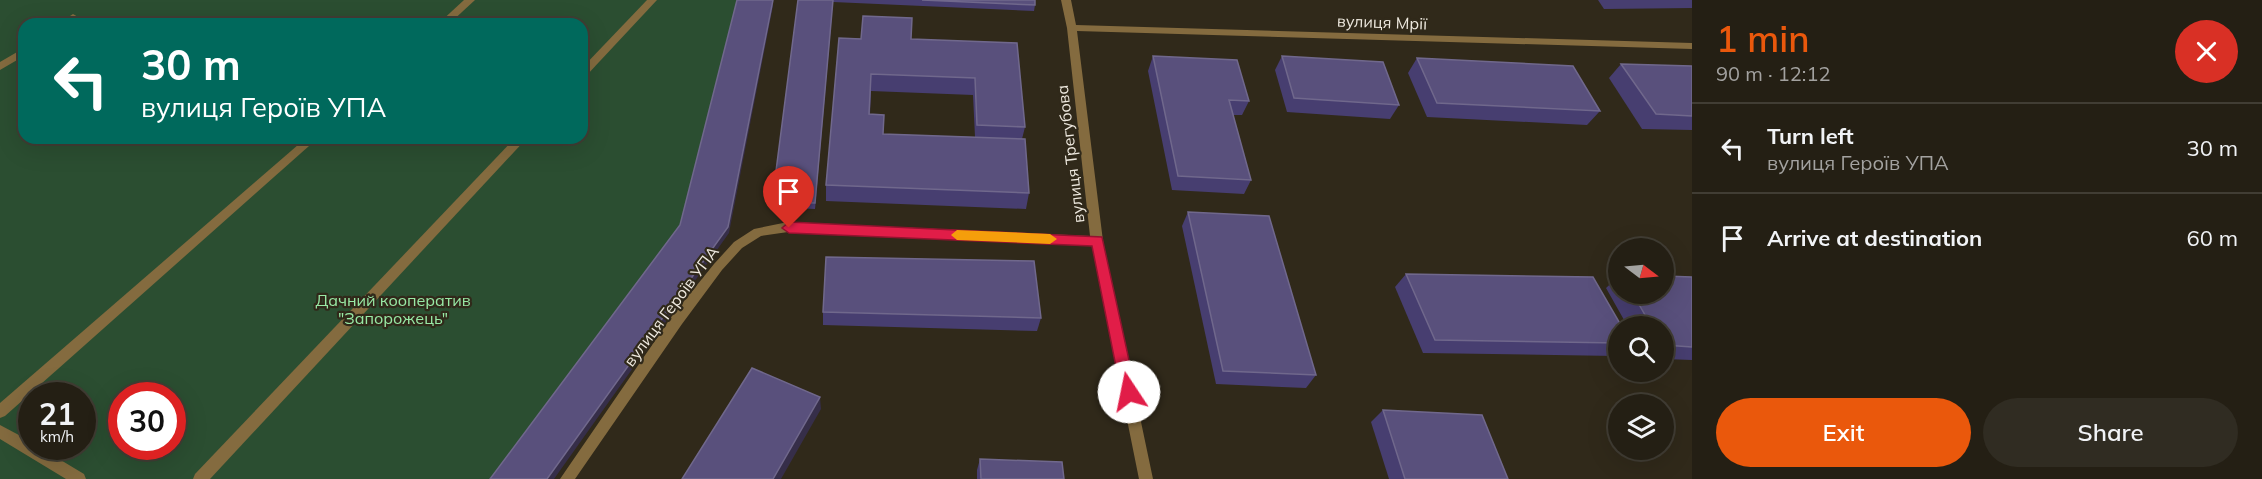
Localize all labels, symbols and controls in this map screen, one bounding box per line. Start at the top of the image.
street label: вулиця Мрії [1337,10,1428,34]
text: 1 min [1716,16,1810,61]
button: close [2175,20,2238,83]
text: 30 m [141,38,241,91]
icon: left [42,42,120,120]
text: 90 m · 12:12 [1716,61,1830,86]
street label: вулиця Трегубова [1052,84,1088,224]
text: вулиця Героїв УПА [141,90,386,124]
text: Turn left [1767,122,1854,150]
icon: left [1716,132,1749,165]
text: 30 m [2187,134,2238,162]
text: вулиця Героїв УПА [1767,150,1949,175]
pin [763,166,814,228]
icon: arrive [772,175,805,208]
icon: arrive [1716,222,1749,255]
text: Arrive at destination [1767,224,1982,252]
text: 60 m [2187,224,2238,252]
north arrow [1608,238,1674,304]
map controls [1608,238,1674,460]
street label: вулиця Героїв УПА [619,242,723,370]
park label: Дачний кооператив "Запорожець" [315,290,471,328]
button: search [1608,316,1674,382]
position arrow [1097,360,1161,424]
speed limit sign: 30 [108,382,186,460]
button: layers [1608,394,1674,460]
text: 21 [39,395,75,433]
button: Exit [1716,398,1971,467]
button: Share [1983,398,2238,467]
text: km/h [40,427,74,446]

